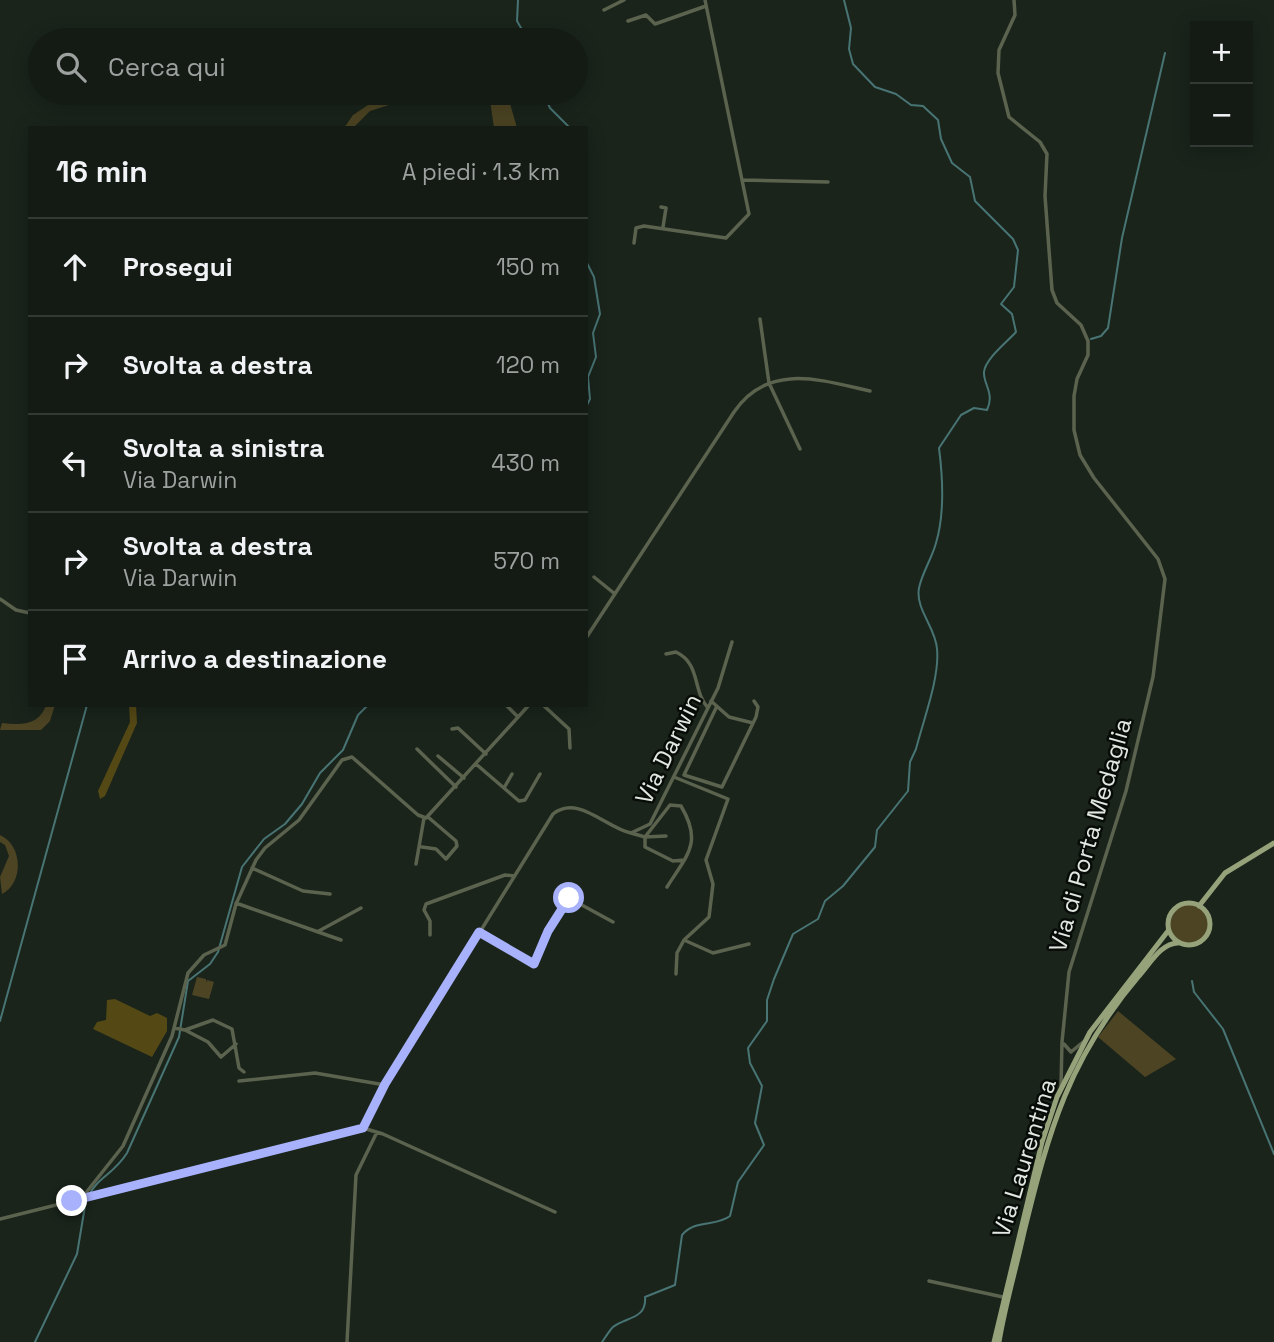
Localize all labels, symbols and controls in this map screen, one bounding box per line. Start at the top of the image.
map controls [1190,21,1253,147]
button: + [1190,21,1253,84]
search box [28,28,588,105]
icon: search [52,48,90,86]
text: Cerca qui [108,50,226,84]
button: − [1190,84,1253,147]
text: 16 min [56,152,148,191]
text: A piedi · 1.3 km [402,157,560,187]
icon: ahead [56,248,94,286]
text: Prosegui [123,250,233,284]
text: 150 m [496,252,560,282]
icon: right [56,346,94,384]
text: Svolta a destra [123,348,312,382]
text: 120 m [496,350,560,380]
text: Svolta a sinistra [123,431,324,465]
icon: left [56,444,94,482]
text: 430 m [491,448,560,478]
text: Via Darwin [123,465,237,495]
text: Svolta a destra [123,529,312,563]
icon: right [56,542,94,580]
text: 570 m [493,546,560,576]
text: Via Darwin [123,563,237,593]
icon: arrive [56,640,94,678]
text: Arrivo a destinazione [123,642,387,676]
street label: Via Darwin [628,689,708,809]
street label: Via di Porta Medaglia [1042,714,1138,956]
route start [553,882,584,913]
street label: Via Laurentina [985,1075,1063,1241]
route end [56,1185,87,1216]

